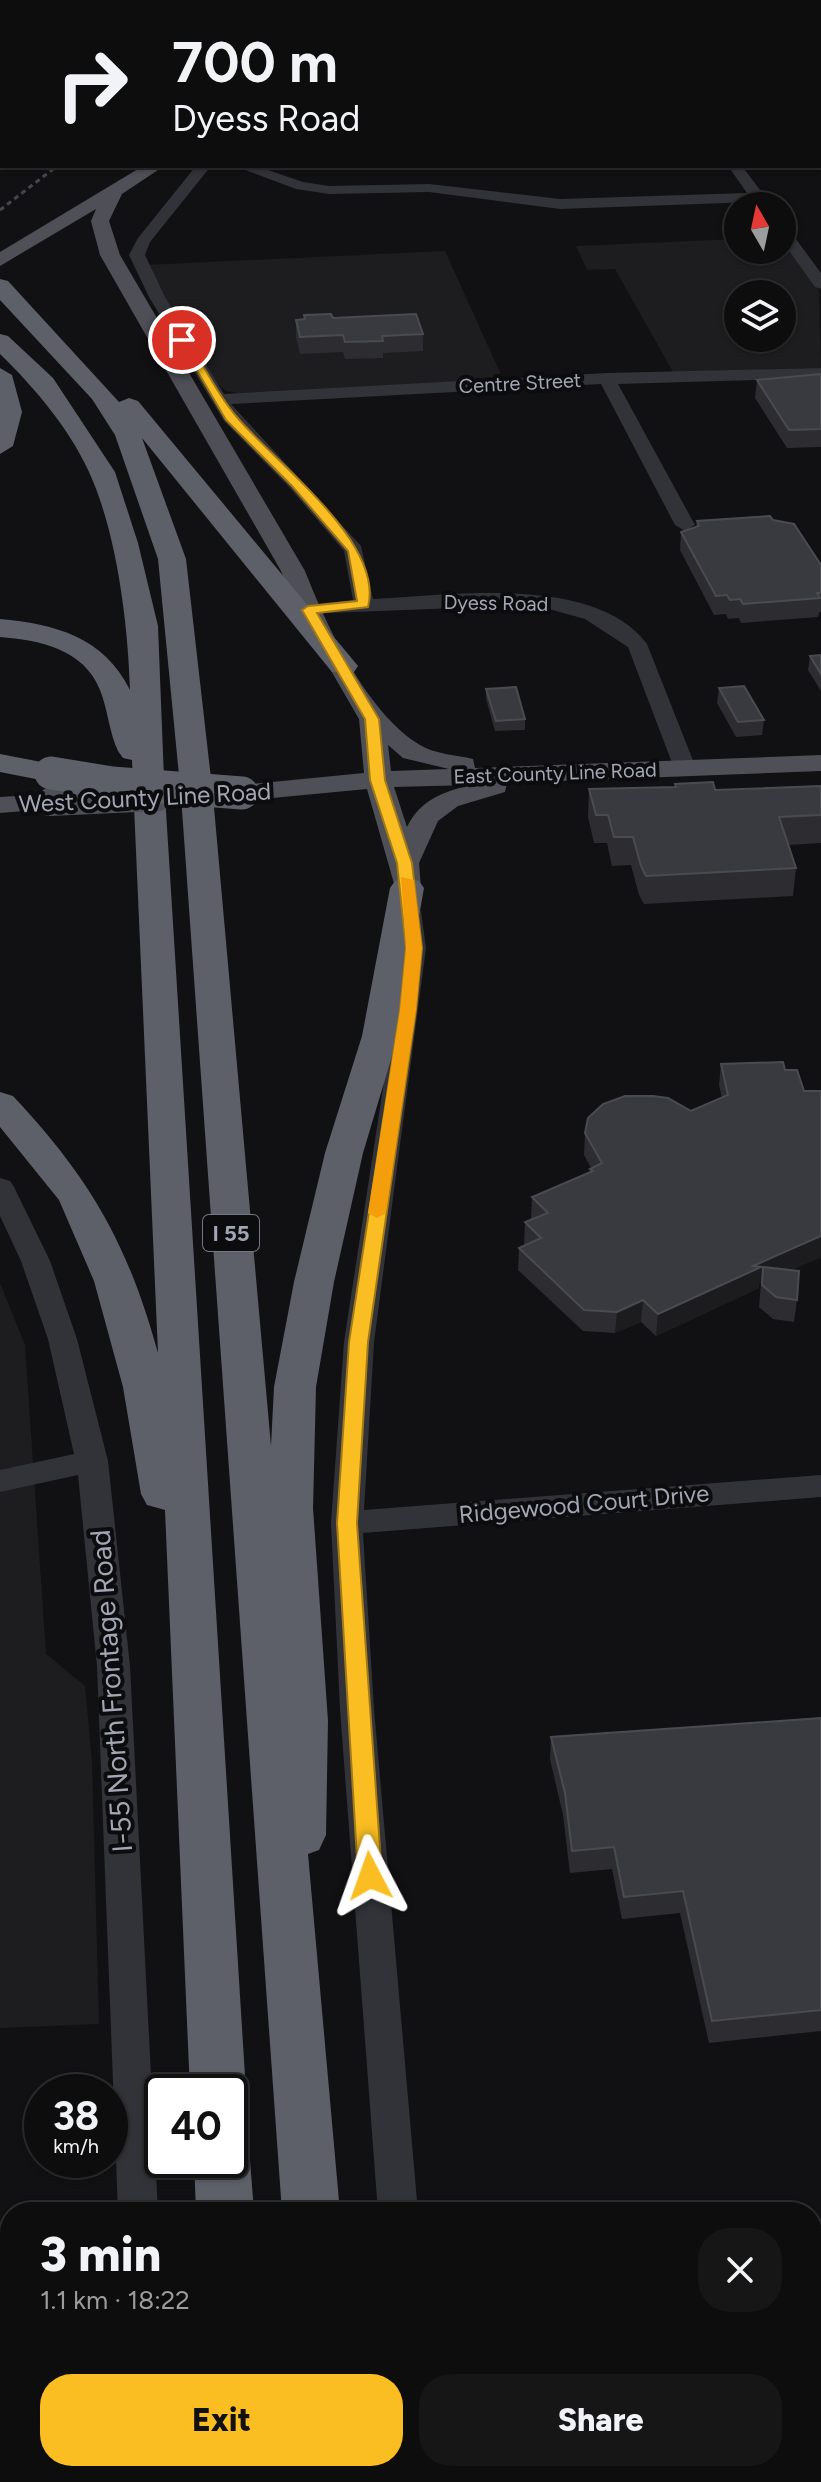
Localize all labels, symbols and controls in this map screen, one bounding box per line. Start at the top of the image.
text: 700 m [172,29,338,96]
icon: right [40,32,144,136]
text: Dyess Road [172,97,360,140]
north arrow [724,192,796,264]
map controls [724,192,796,352]
button: layers [724,280,796,352]
pin [148,306,216,374]
icon: arrive [160,318,204,362]
street label: Centre Street [458,368,582,398]
street label: Dyess Road [444,590,548,616]
street label: East County Line Road [453,757,657,789]
street label: West County Line Road [18,776,272,819]
road number: I 55 [203,1215,259,1251]
street label: Ridgewood Court Drive [458,1478,710,1529]
street label: I-55 North Frontage Road [83,1529,139,1853]
position arrow [328,1834,412,1918]
speed limit sign: 40 [144,2074,248,2178]
text: 38 [53,2092,99,2140]
text: km/h [53,2134,99,2158]
text: 3 min [40,2225,161,2283]
button: close [698,2228,782,2312]
text: 1.1 km · 18:22 [40,2284,190,2316]
button: Exit [40,2374,403,2466]
button: Share [419,2374,782,2466]

